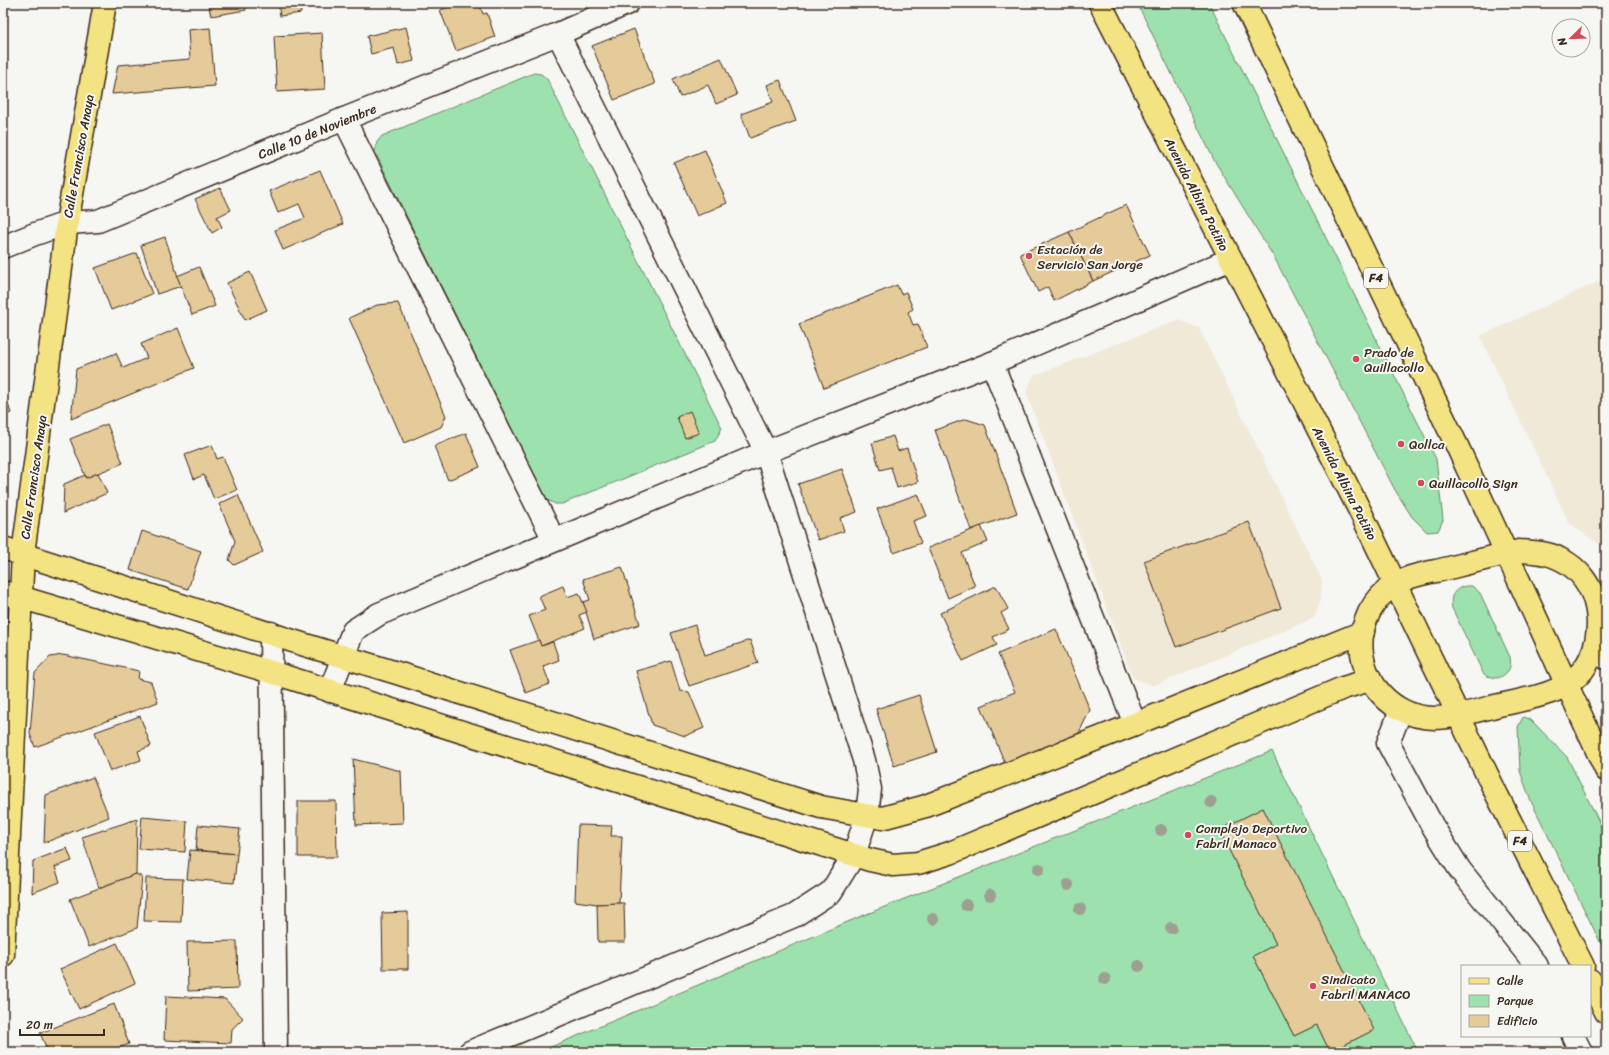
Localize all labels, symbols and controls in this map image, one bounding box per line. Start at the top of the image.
north arrow [1551,18,1591,58]
text: N [1552,34,1573,50]
street label: Calle Francisco Anaya [56,92,101,220]
street label: Calle 10 de Noviembre [254,97,380,166]
street label: Avenida Albina Patiño [1157,132,1235,256]
place label: Estación de Servicio San Jorge [1037,238,1143,276]
marker: Estación de Servicio San Jorge [1024,251,1034,261]
road number: F4 [1364,268,1388,288]
place label: Prado de Quillacollo [1364,341,1424,379]
marker: Prado de Quillacollo [1351,354,1361,364]
street label: Calle Francisco Anaya [13,413,54,541]
street label: Avenida Albina Patiño [1305,421,1383,545]
place label: Qollca [1409,433,1445,456]
marker: Qollca [1396,439,1406,449]
place label: Quillacollo Sign [1429,472,1518,495]
marker: Quillacollo Sign [1416,478,1426,488]
place label: Complejo Deportivo Fabril Manaco [1196,817,1308,855]
marker: Complejo Deportivo Fabril Manaco [1183,830,1193,840]
road number: F4 [1508,831,1532,851]
legend [1461,965,1591,1037]
place label: Sindicato Fabril MANACO [1321,968,1411,1006]
text: Calle [1497,970,1524,992]
marker: Sindicato Fabril MANACO [1308,981,1318,991]
text: Parque [1497,990,1534,1012]
text: Edificio [1497,1010,1537,1032]
scale bar [20,1011,104,1037]
text: 20 m [26,1014,53,1036]

